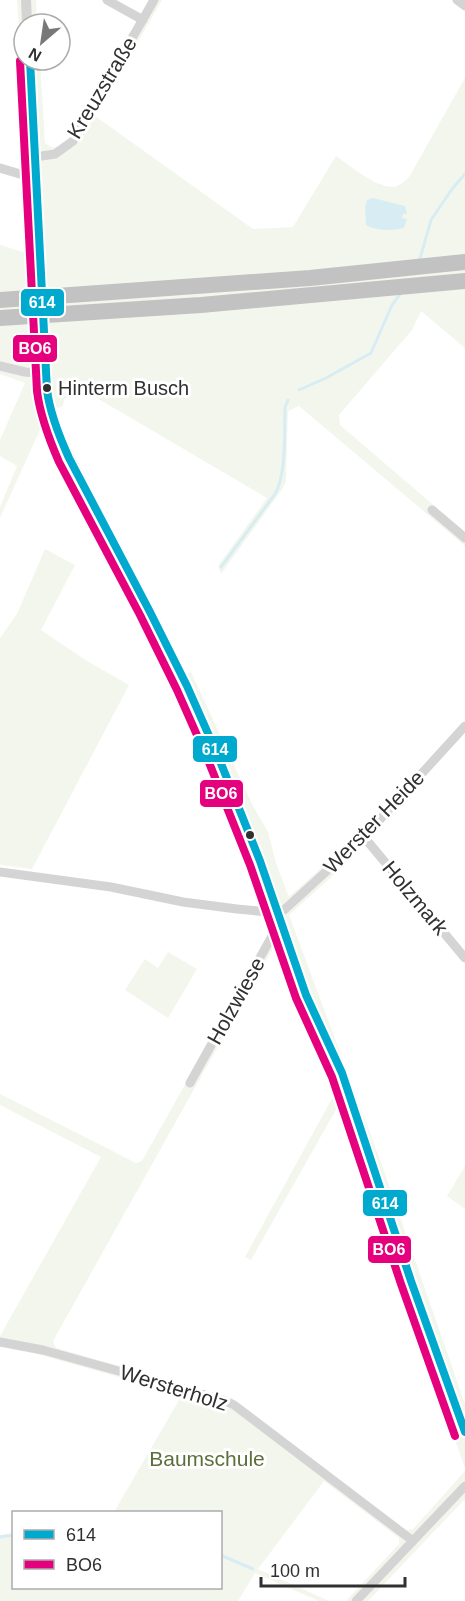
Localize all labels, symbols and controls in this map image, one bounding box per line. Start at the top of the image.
north arrow [12,12,72,72]
street label: Kreuzstraße [62,33,141,143]
text: N [26,44,44,65]
line badge: 614 [20,288,65,317]
text: 614 [29,294,55,311]
line badge: BO6 [12,334,58,363]
text: BO6 [19,340,52,357]
place label: Hinterm Busch [58,377,189,399]
marker: Hinterm Busch [41,382,53,394]
line badge: 614 [192,735,238,763]
text: 614 [202,741,228,758]
street label: Werster Heide [319,766,428,878]
line badge: BO6 [199,779,244,808]
text: BO6 [205,785,238,802]
unlabelled marker [244,829,256,841]
street label: Holzmark [378,856,453,939]
street label: Holzwiese [202,953,269,1048]
line badge: 614 [362,1189,408,1217]
text: 614 [372,1195,398,1212]
line badge: BO6 [367,1235,412,1264]
text: BO6 [373,1241,406,1258]
street label: Wersterholz [117,1360,231,1415]
park label: Baumschule [149,1447,265,1470]
legend [12,1511,222,1589]
text: 614 [66,1525,96,1545]
scale bar [261,1550,405,1588]
text: BO6 [66,1555,102,1575]
text: 100 m [270,1561,320,1581]

